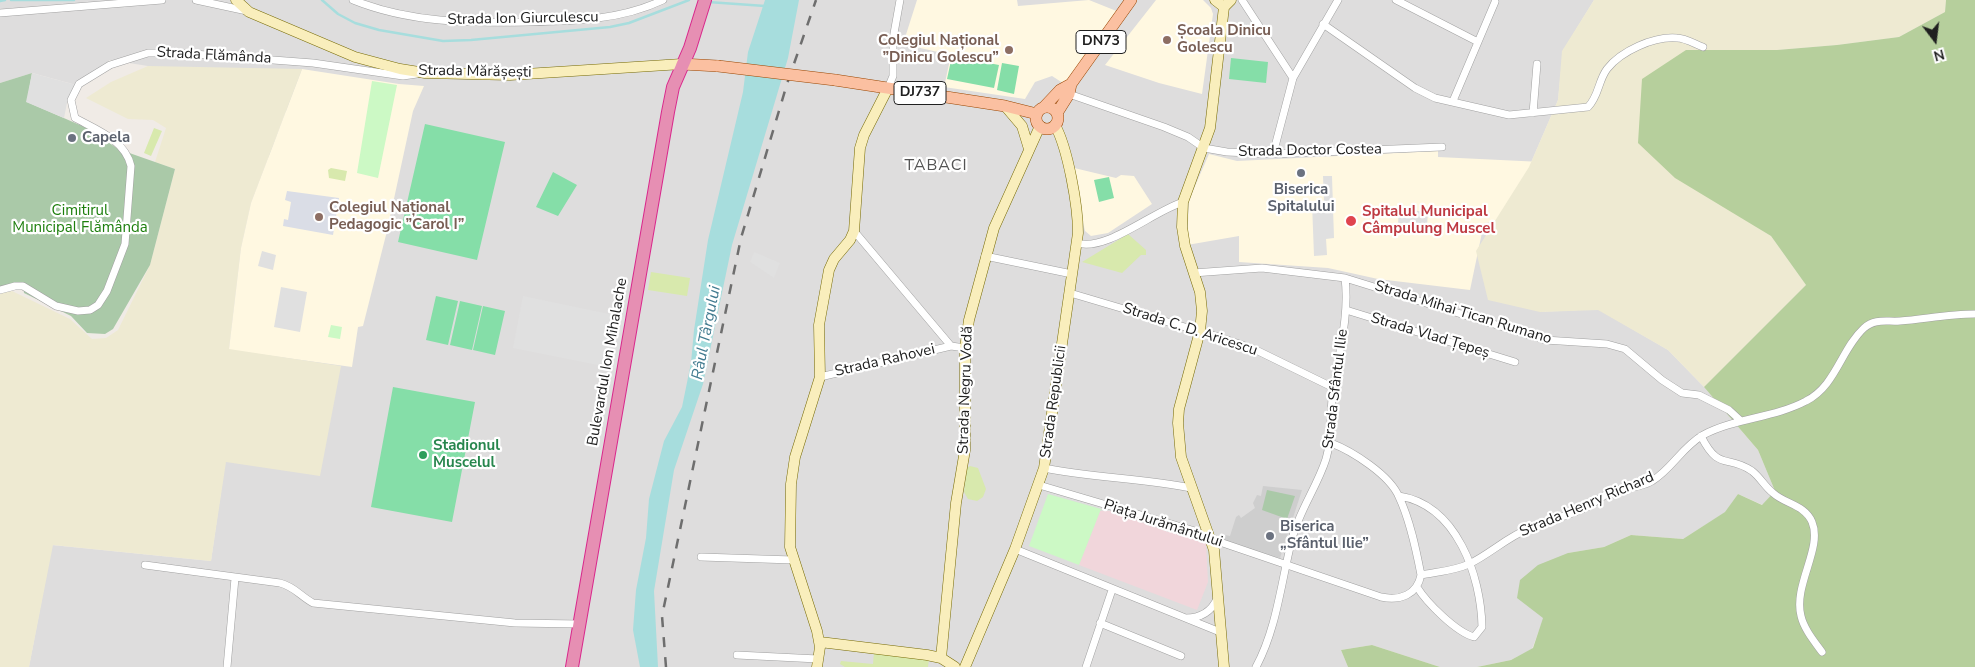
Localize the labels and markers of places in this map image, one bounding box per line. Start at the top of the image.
place label: Școala Dinicu Golescu [1177,22,1271,57]
place label: Colegiul Național ”Dinicu Golescu” [878,32,999,67]
marker: Școala Dinicu Golescu [1161,34,1173,46]
marker: Colegiul Național ”Dinicu Golescu” [1003,44,1015,56]
place label: Capela [82,129,130,147]
marker: Capela [66,132,78,144]
marker: Biserica Spitalului [1295,167,1307,179]
place label: Biserica Spitalului [1267,181,1335,216]
place label: Colegiul Național Pedagogic ”Carol I” [329,199,464,234]
place label: Spitalul Municipal Câmpulung Muscel [1362,203,1495,238]
marker: Colegiul Național Pedagogic ”Carol I” [313,211,325,223]
marker: Spitalul Municipal Câmpulung Muscel [1344,214,1358,228]
place label: Stadionul Muscelul [433,437,500,472]
marker: Stadionul Muscelul [417,449,429,461]
place label: Biserica „Sfântul Ilie” [1280,518,1369,553]
marker: Biserica „Sfântul Ilie” [1264,530,1276,542]

